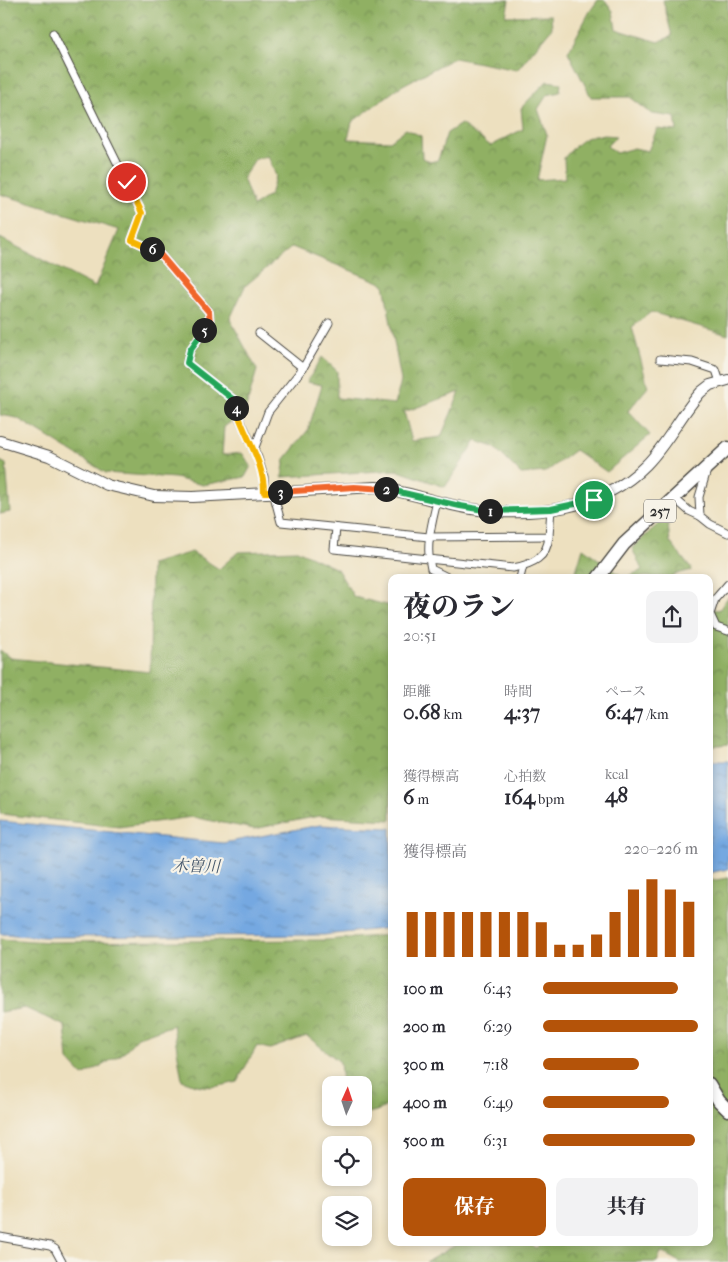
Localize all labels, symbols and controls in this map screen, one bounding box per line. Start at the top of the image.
pin [106,161,148,203]
icon: check [113,168,141,196]
pin: 6 [140,236,164,262]
text: 6 [149,241,156,258]
pin: 5 [192,318,216,342]
text: 5 [201,322,208,339]
pin: 4 [224,396,248,420]
text: 4 [232,400,241,417]
pin: 2 [374,476,398,502]
pin [573,479,615,521]
pin: 3 [268,480,292,504]
text: 2 [383,481,390,498]
text: 3 [278,484,283,501]
icon: arrive [580,486,608,514]
pin: 1 [478,498,502,524]
road number: 257 [644,500,676,522]
text: 1 [488,503,493,520]
text: 夜のラン [403,590,515,623]
button: share [646,591,698,643]
text: 20:51 [403,626,437,645]
text: 距離 [403,683,431,700]
text: 時間 [504,683,532,700]
text: ペース [605,683,646,700]
text: 0.68 [403,700,441,724]
text: 4:37 [504,700,540,724]
text: 6:47 [605,700,643,724]
text: km [441,706,462,723]
text: /km [643,706,669,723]
text: kcal [605,766,629,783]
text: 獲得標高 [403,768,459,785]
text: 心拍数 [504,768,546,785]
text: 48 [605,783,628,807]
text: 6 [403,785,414,809]
text: 164 [504,785,535,809]
text: m [414,791,429,808]
text: bpm [535,791,565,808]
text: 220–226 m [624,839,698,858]
text: 獲得標高 [403,842,467,861]
water label: 木曽川 [172,856,222,876]
text: 100 m [403,979,443,998]
text: 6:43 [483,979,512,998]
text: 200 m [403,1017,446,1036]
text: 6:29 [483,1017,512,1036]
text: 300 m [403,1055,444,1074]
text: 7:18 [483,1055,508,1074]
north arrow [322,1076,372,1126]
map controls [322,1076,372,1246]
text: 400 m [403,1093,447,1112]
text: 6:49 [483,1093,513,1112]
text: 500 m [403,1131,444,1150]
text: 6:31 [483,1131,508,1150]
button: locate [322,1136,372,1186]
button: 保存 [403,1178,546,1236]
button: 共有 [556,1178,698,1236]
button: layers [322,1196,372,1246]

